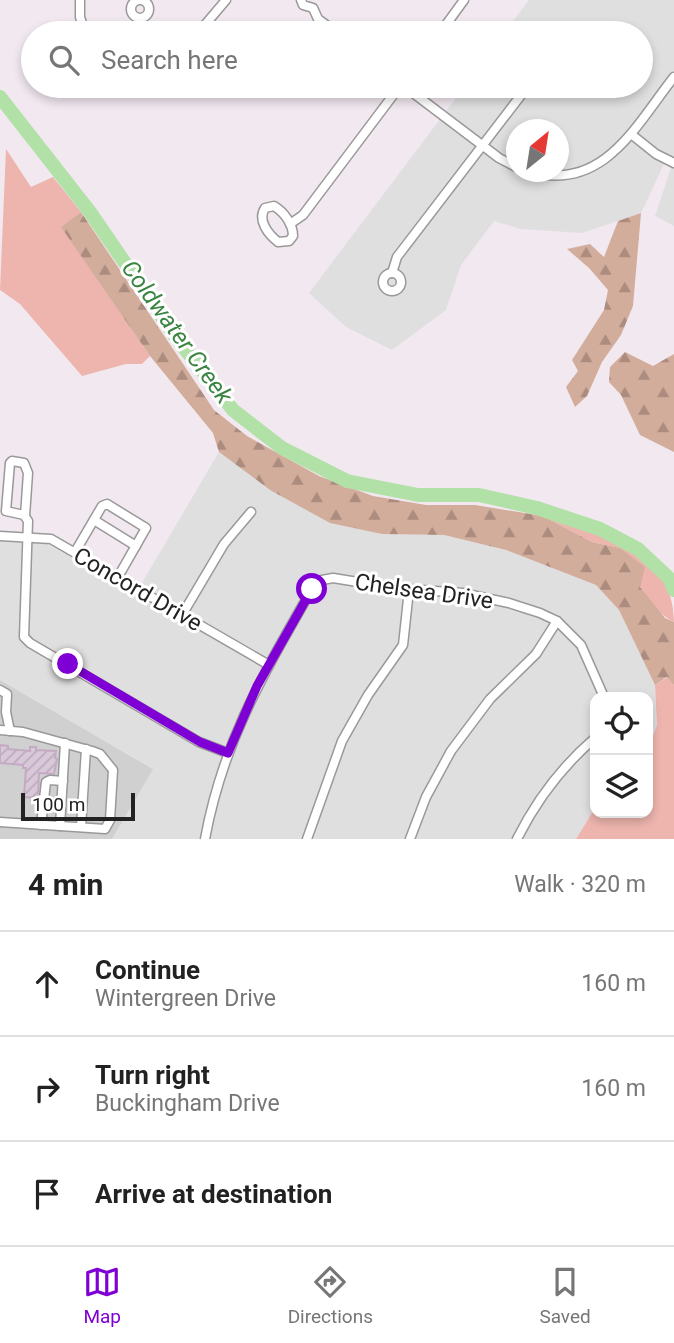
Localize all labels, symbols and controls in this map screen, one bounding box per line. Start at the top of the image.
search box [21,21,653,98]
icon: search [45,41,83,79]
text: Search here [101,45,238,75]
north arrow [506,119,569,182]
water label: Coldwater Creek [116,255,239,410]
street label: Concord Drive [69,542,207,637]
street label: Chelsea Drive [353,568,495,615]
route start [296,573,327,604]
route end [52,648,83,679]
map controls [590,692,653,818]
button: locate [590,692,653,755]
button: layers [590,755,653,818]
scale bar [21,790,135,822]
text: 100 m [32,793,85,816]
text: 4 min [28,867,103,902]
text: Walk · 320 m [514,871,646,898]
text: Continue [95,955,200,985]
icon: ahead [28,965,66,1003]
text: 160 m [581,970,646,997]
text: Wintergreen Drive [95,985,276,1012]
text: Turn right [95,1060,210,1090]
icon: right [28,1070,66,1108]
text: 160 m [581,1075,646,1102]
text: Buckingham Drive [95,1090,280,1117]
icon: arrive [28,1175,66,1213]
text: Arrive at destination [95,1179,332,1209]
tab: Map [83,1263,121,1328]
tab: Directions [288,1263,373,1328]
tab: Saved [539,1263,591,1328]

